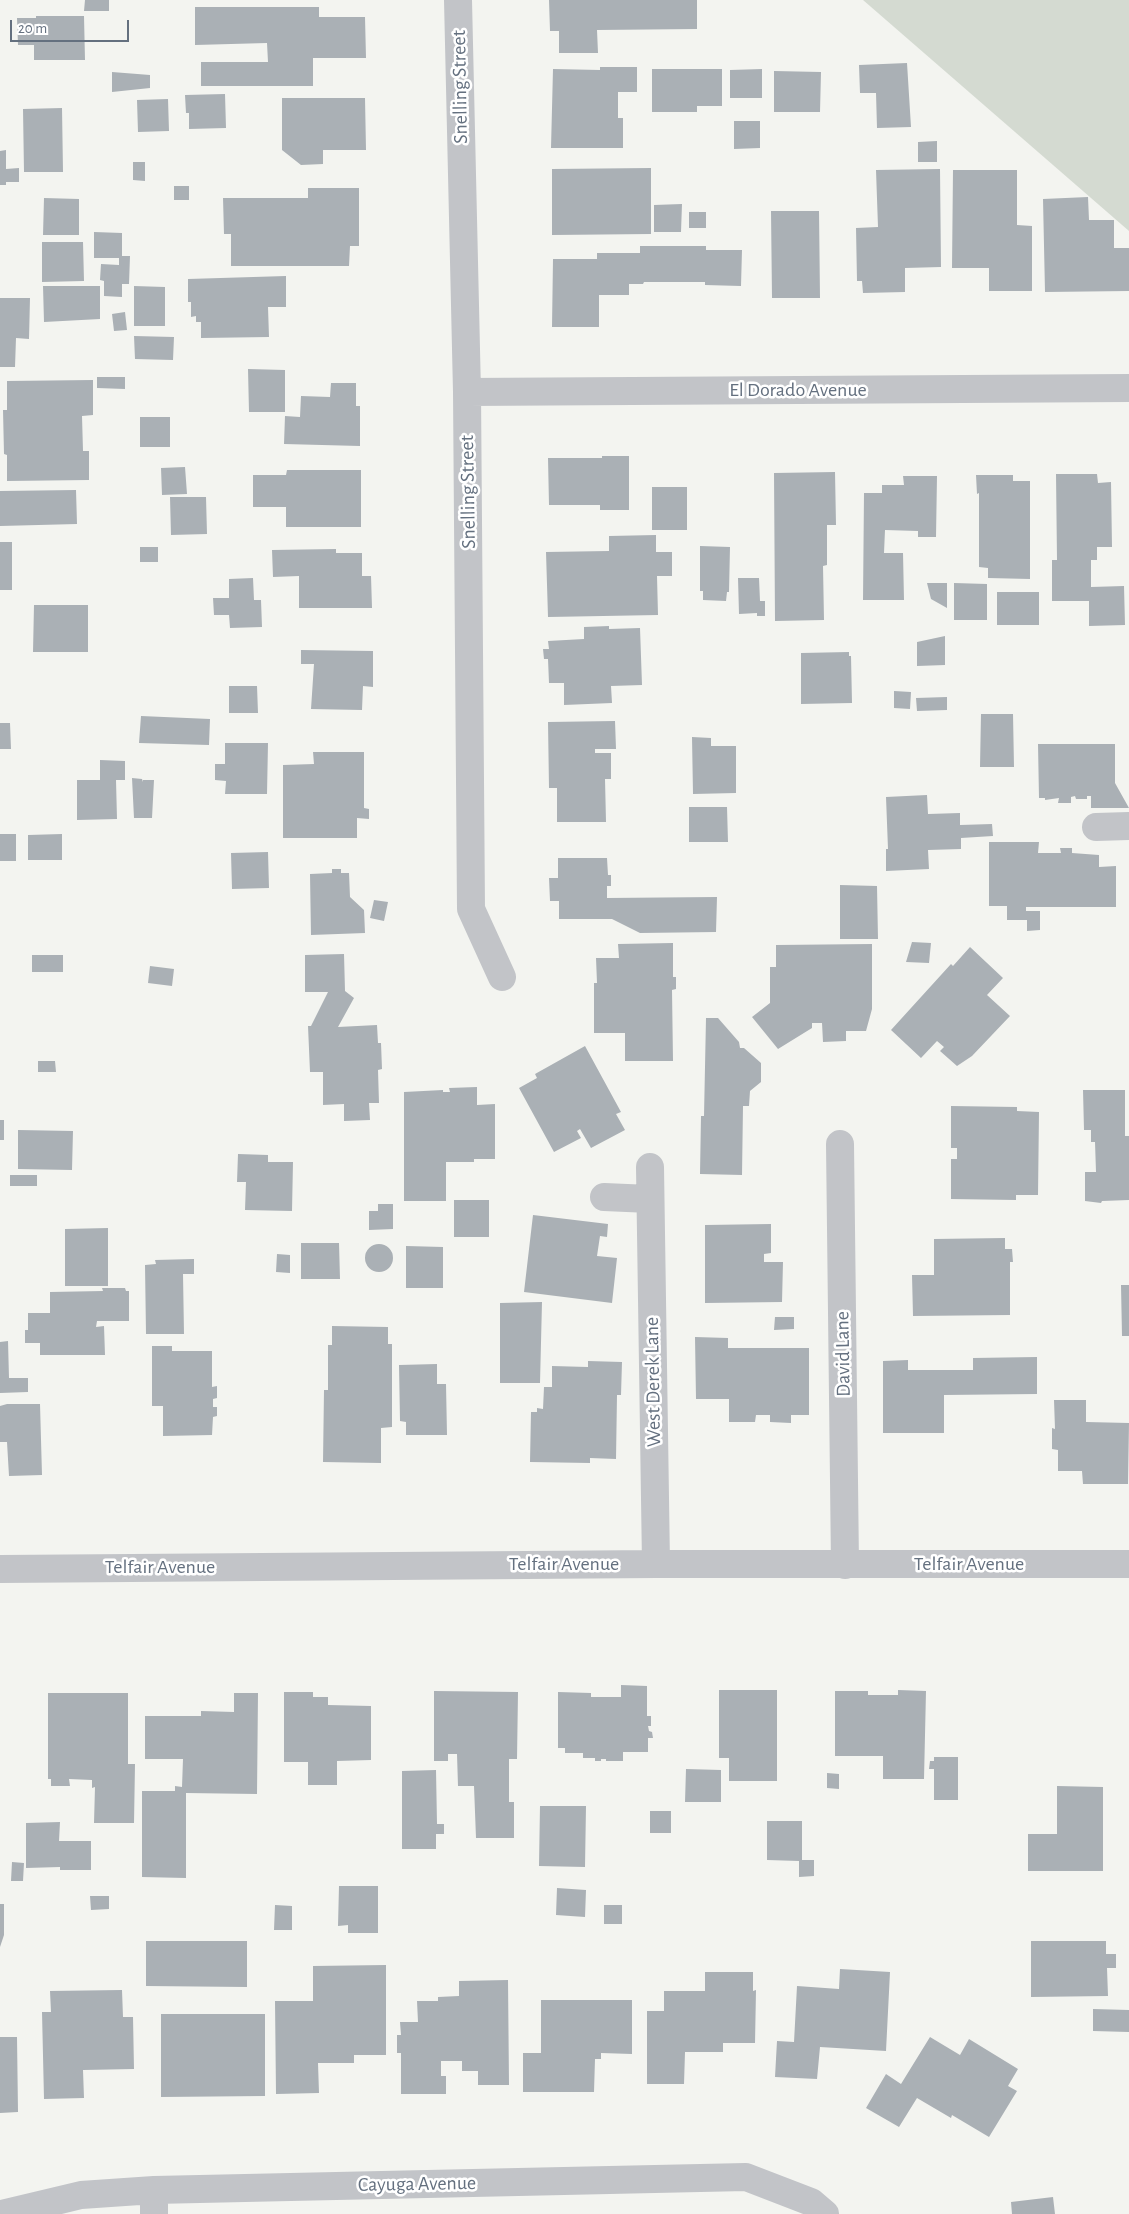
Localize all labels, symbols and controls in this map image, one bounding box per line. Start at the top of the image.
scale bar [12,10,131,42]
text: 20 m [18,21,47,36]
street label: Snelling Street [447,30,473,144]
street label: El Dorado Avenue [729,378,867,402]
street label: Snelling Street [455,435,481,549]
street label: David Lane [830,1311,856,1397]
street label: West Derek Lane [640,1317,666,1447]
street label: Telfair Avenue [509,1552,619,1576]
street label: Telfair Avenue [914,1552,1024,1576]
street label: Telfair Avenue [105,1555,215,1579]
street label: Cayuga Avenue [358,2171,476,2197]

